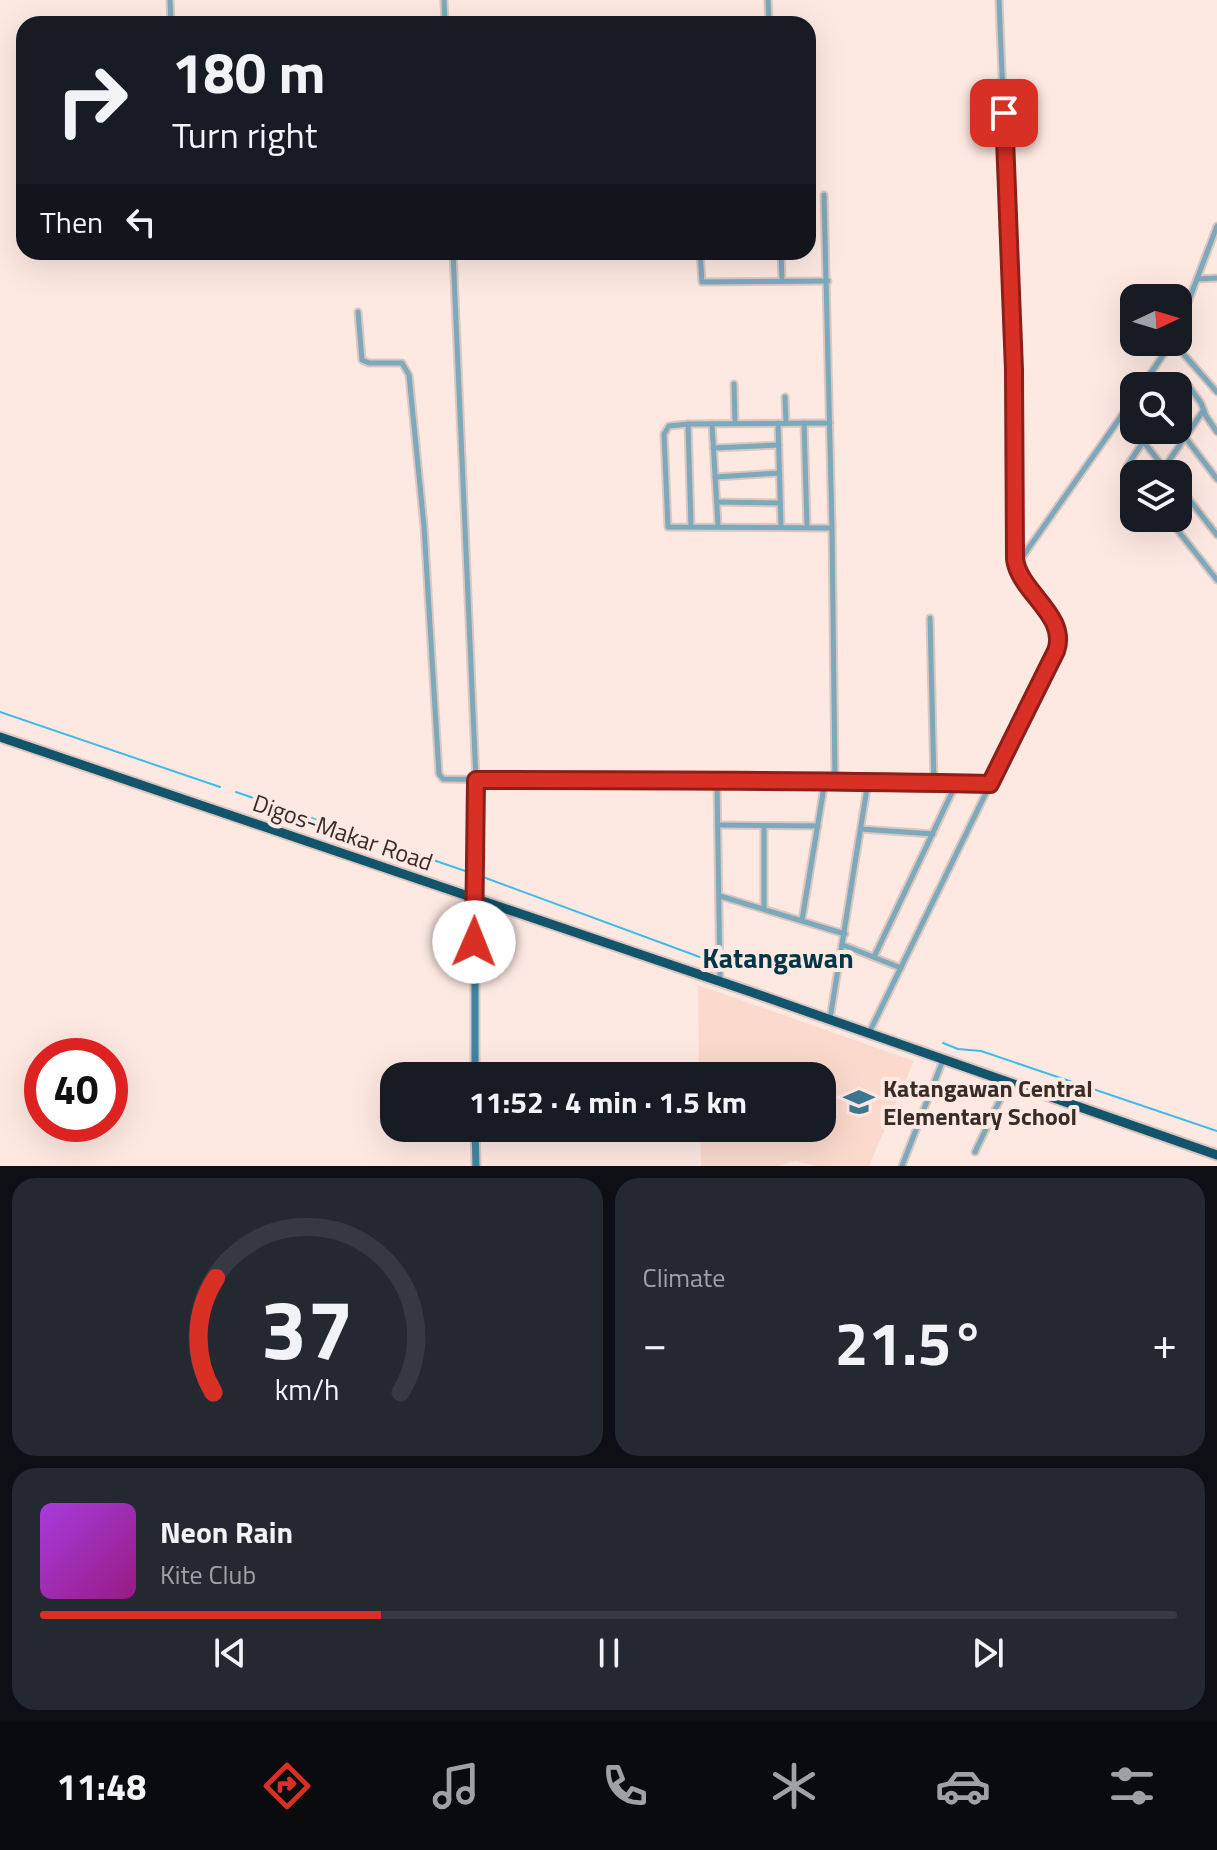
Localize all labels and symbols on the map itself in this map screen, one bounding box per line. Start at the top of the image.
pin [970,79,1038,147]
north arrow [1120,284,1192,356]
street label: Digos-Makar Road [248,784,438,880]
position arrow [432,900,516,984]
district label: Katangawan [702,936,854,979]
speed limit sign: 40 [24,1038,128,1142]
place label: Katangawan Central Elementary School [883,1070,1093,1134]
school or university icon: Katangawan Central Elementary School [842,1085,876,1119]

